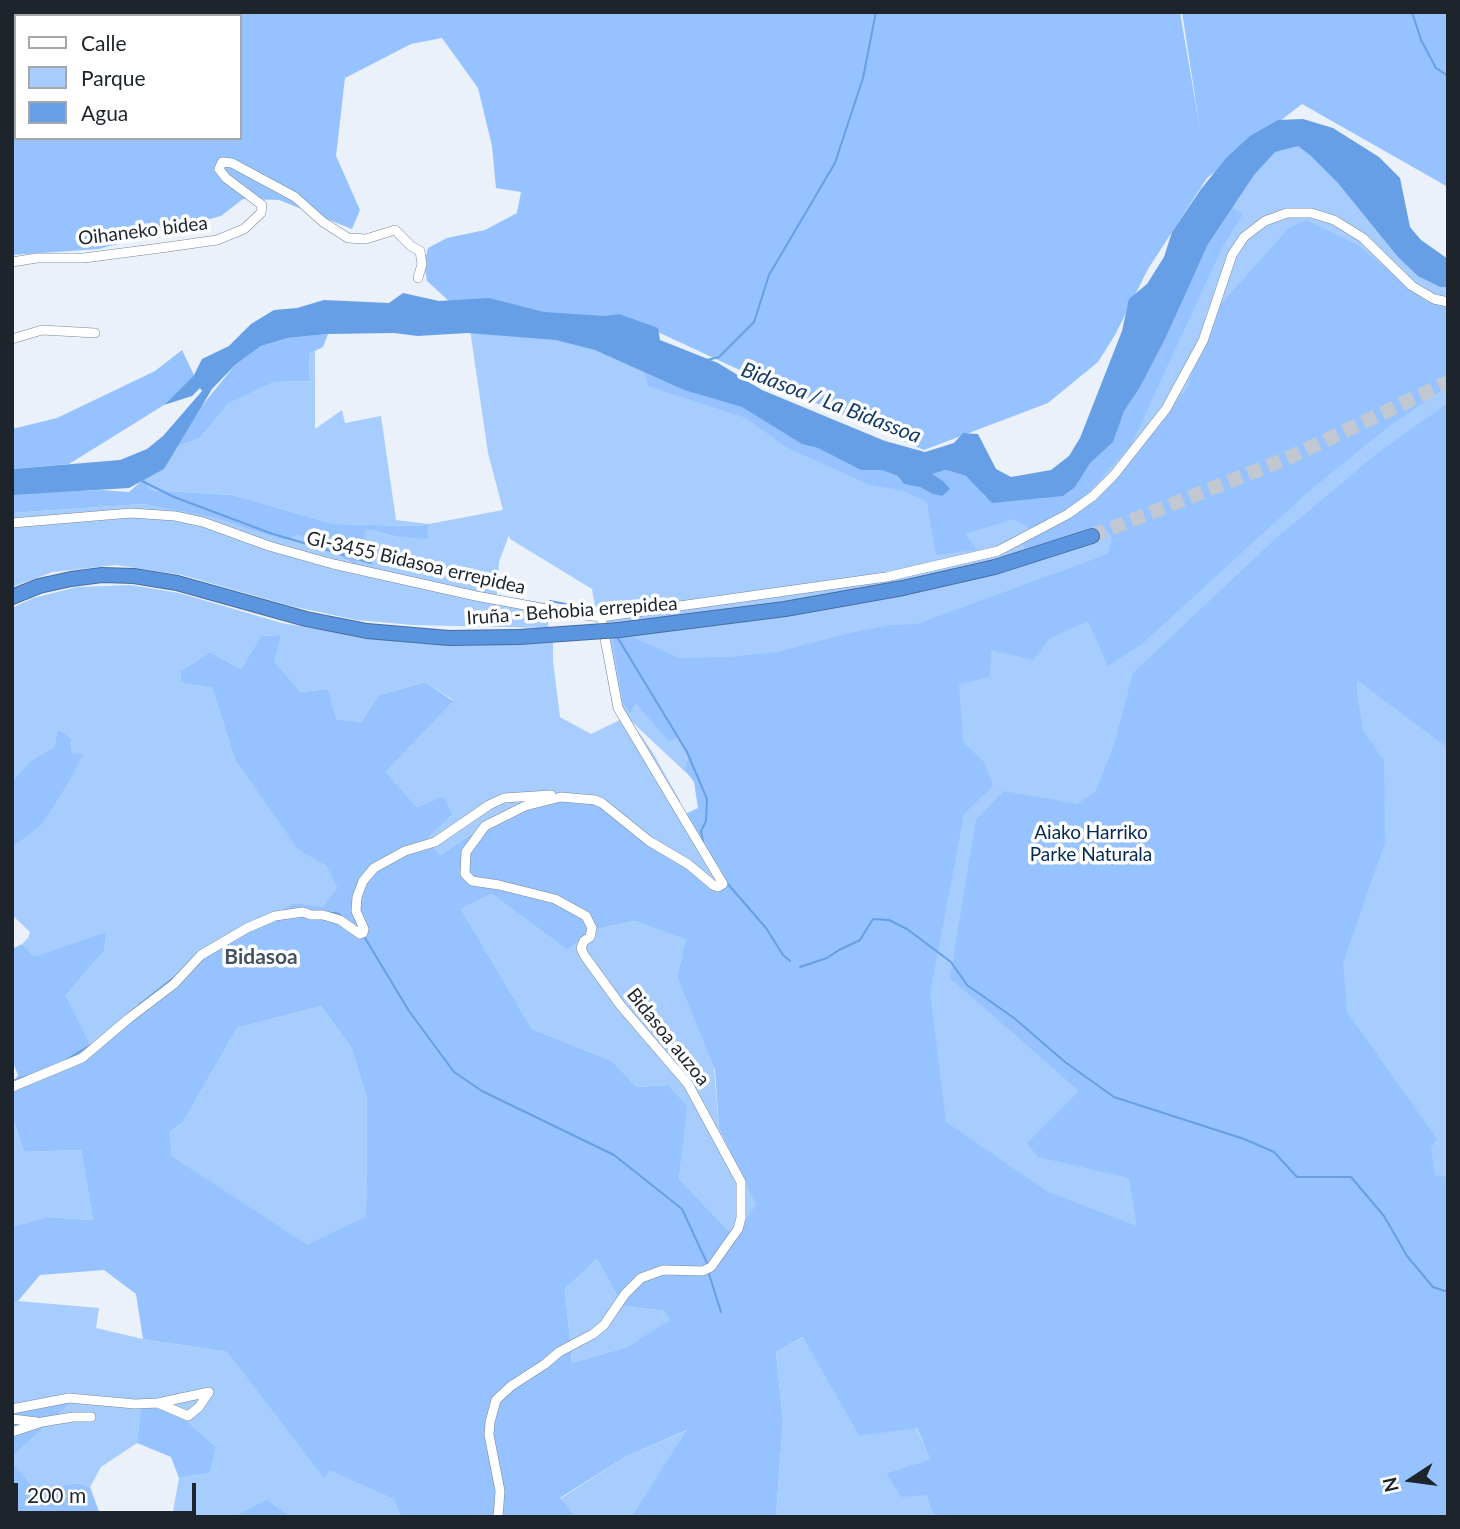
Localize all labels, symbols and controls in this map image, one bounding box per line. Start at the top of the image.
legend [14,14,242,140]
text: Calle [81,30,126,55]
text: Parque [81,65,146,90]
text: Agua [81,100,128,125]
street label: Oihaneko bidea [77,212,209,250]
water label: Bidasoa / La Bidassoa [738,357,924,449]
street label: GI-3455 Bidasoa errepidea [304,527,528,599]
street label: Iruña - Behobia errepidea [466,592,678,630]
park label: Aiako Harriko Parke Naturala [1030,822,1152,866]
district label: Bidasoa [224,944,298,970]
street label: Bidasoa auzoa [622,984,714,1090]
north arrow [1376,1445,1446,1515]
scale bar [18,1470,200,1514]
text: N [1377,1475,1403,1495]
text: 200 m [27,1482,86,1507]

